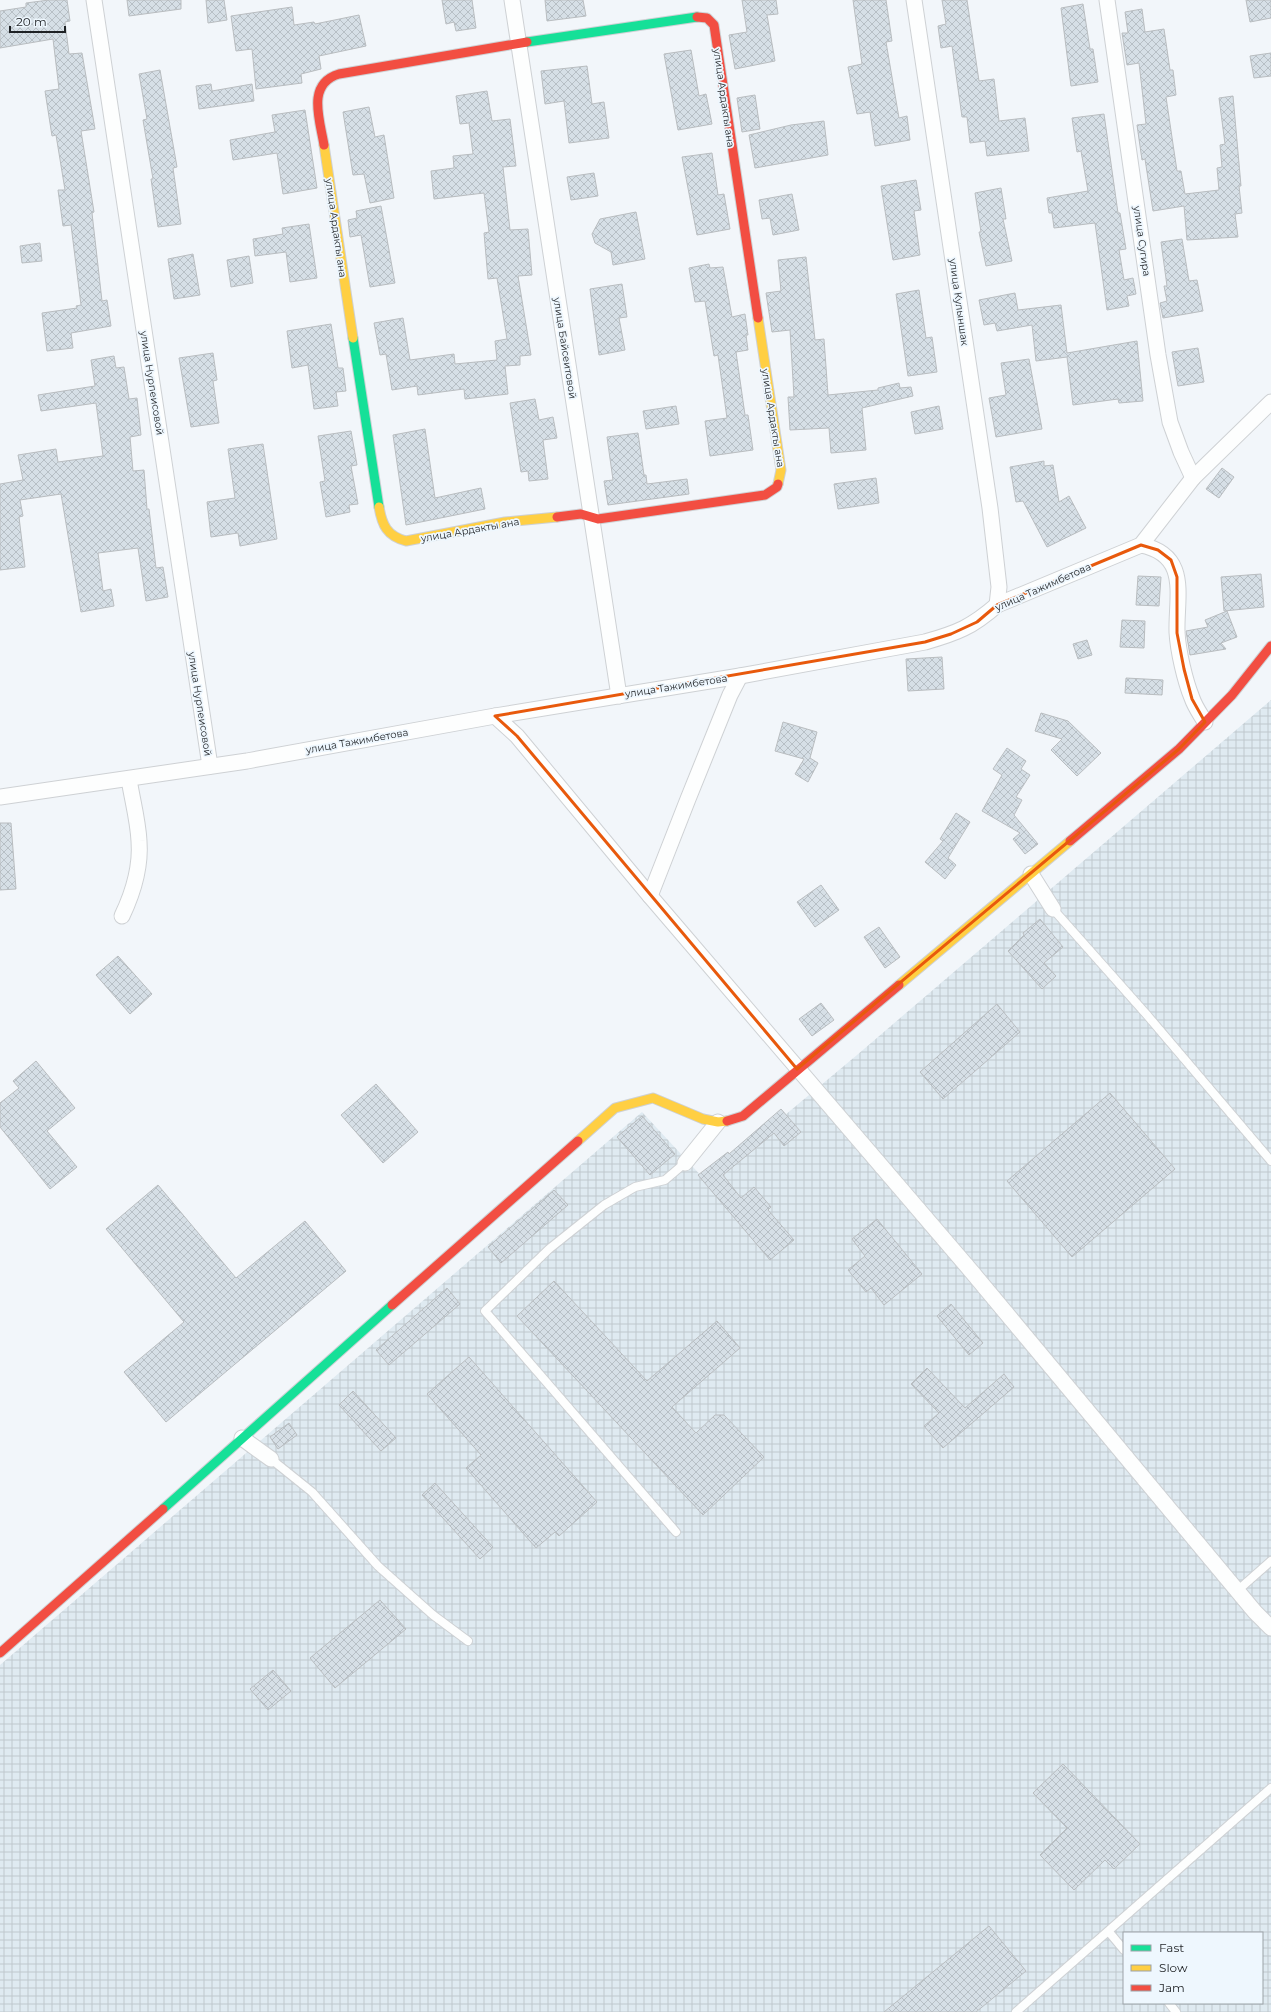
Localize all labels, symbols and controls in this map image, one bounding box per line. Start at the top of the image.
scale bar [10,8,65,34]
text: 20 m [16,14,47,29]
street label: улица Ардакты ана [710,47,737,148]
street label: улица Ардакты ана [322,177,349,278]
street label: улица Сугира [1130,204,1153,277]
street label: улица Кулыншак [946,257,972,347]
street label: улица Байсеитовой [550,295,579,400]
street label: улица Нурпеисовой [137,329,167,436]
street label: улица Ардакты ана [759,367,787,468]
street label: улица Ардакты ана [419,515,520,545]
street label: улица Тажимбетова [992,560,1093,614]
street label: улица Нурпеисовой [185,650,215,757]
street label: улица Тажимбетова [623,671,728,701]
street label: улица Тажимбетова [304,726,409,757]
legend [1123,1932,1263,2004]
text: Fast [1159,1940,1184,1955]
text: Slow [1159,1960,1188,1975]
text: Jam [1158,1980,1185,1995]

